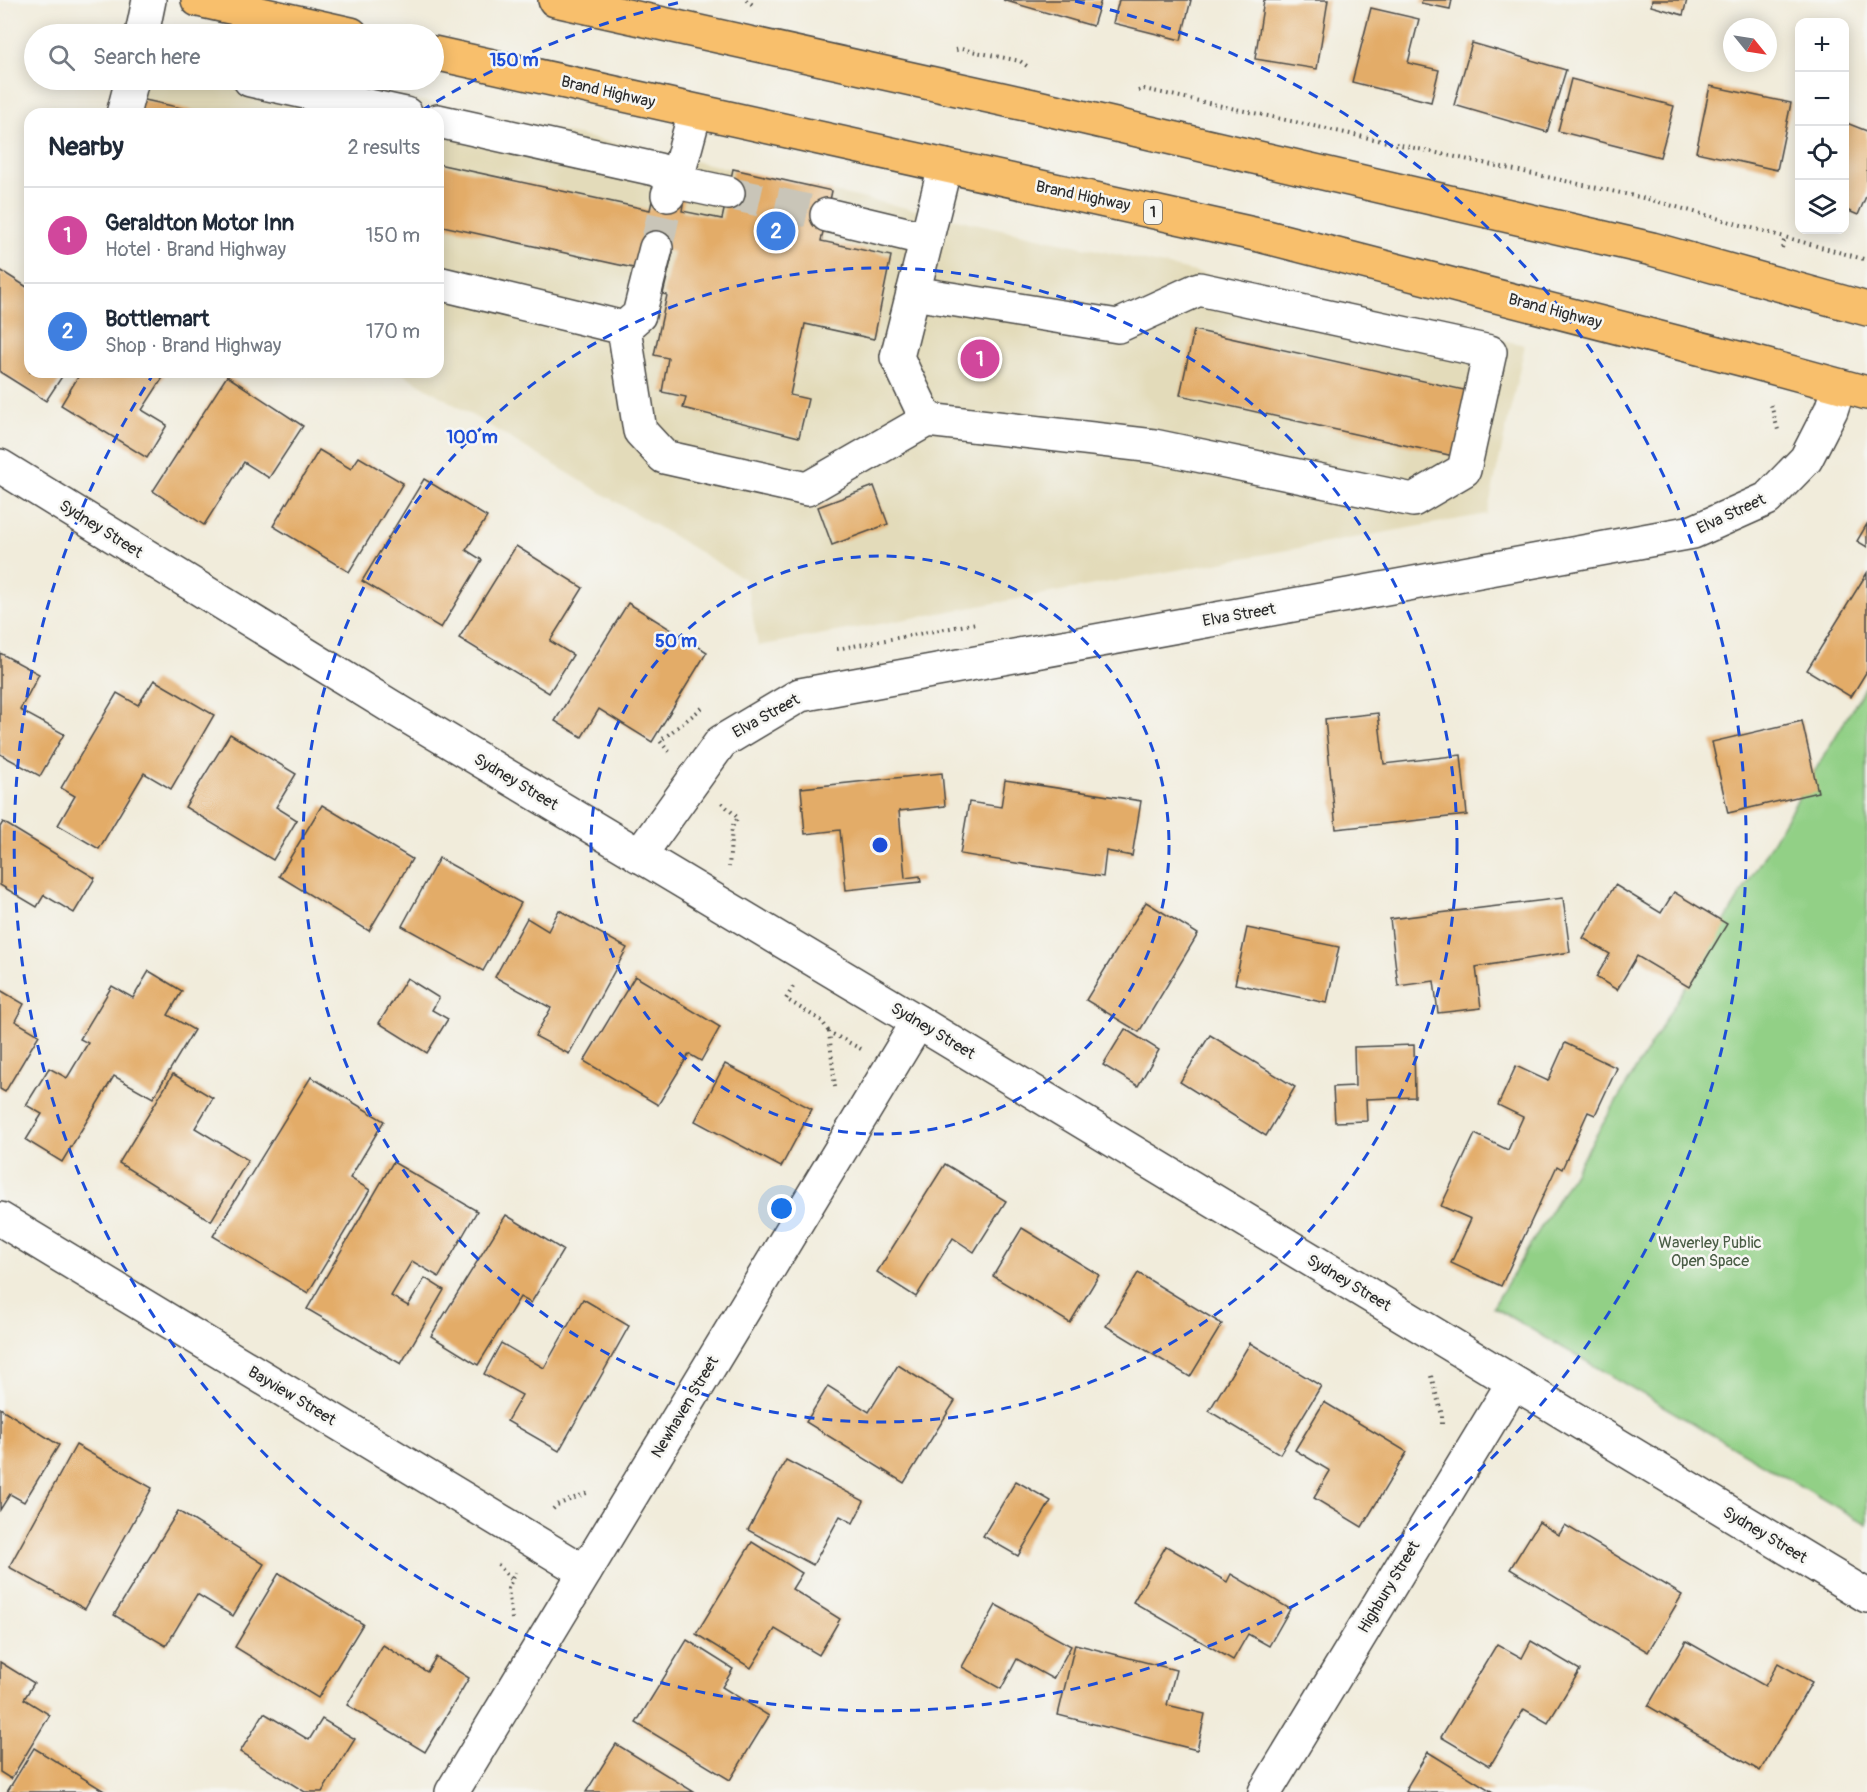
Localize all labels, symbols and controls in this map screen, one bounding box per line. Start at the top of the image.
north arrow [1723,18,1777,72]
map controls [1795,18,1849,234]
button: + [1795,18,1849,72]
search box [24,24,444,90]
icon: search [45,41,78,74]
text: Search here [93,43,200,71]
text: 150 m [490,49,539,72]
street label: Brand Highway [559,71,657,113]
button: − [1795,72,1849,126]
button: locate [1795,126,1849,180]
text: Nearby [48,131,124,163]
text: 2 results [348,135,420,160]
street label: Brand Highway [1034,176,1132,216]
button: layers [1795,180,1849,234]
road number: 1 [1144,200,1162,224]
pin: 2 [756,208,796,254]
text: Geraldton Motor Inn [105,209,294,237]
text: 1 [64,223,71,248]
text: 150 m [366,223,420,248]
text: Hotel · Brand Highway [105,237,286,262]
street label: Brand Highway [1506,289,1604,333]
text: Bottlemart [105,305,209,333]
text: 2 [62,319,73,344]
text: 170 m [366,319,420,344]
text: Shop · Brand Highway [105,333,281,358]
pin: 1 [960,336,1000,382]
text: 100 m [446,426,498,449]
street label: Elva Street [1693,489,1769,539]
street label: Sydney Street [56,495,147,563]
street label: Elva Street [1201,599,1278,631]
text: 50 m [655,630,697,653]
street label: Elva Street [729,689,804,743]
street label: Sydney Street [470,749,562,815]
centre of rings [870,835,890,855]
street label: Sydney Street [887,998,979,1064]
your location [767,1194,796,1223]
park label: Waverley Public Open Space [1658,1233,1762,1271]
street label: Sydney Street [1303,1250,1395,1316]
street label: Newhaven Street [647,1352,724,1461]
street label: Bayview Street [244,1362,340,1430]
street label: Sydney Street [1719,1502,1811,1568]
street label: Highbury Street [1354,1537,1425,1637]

